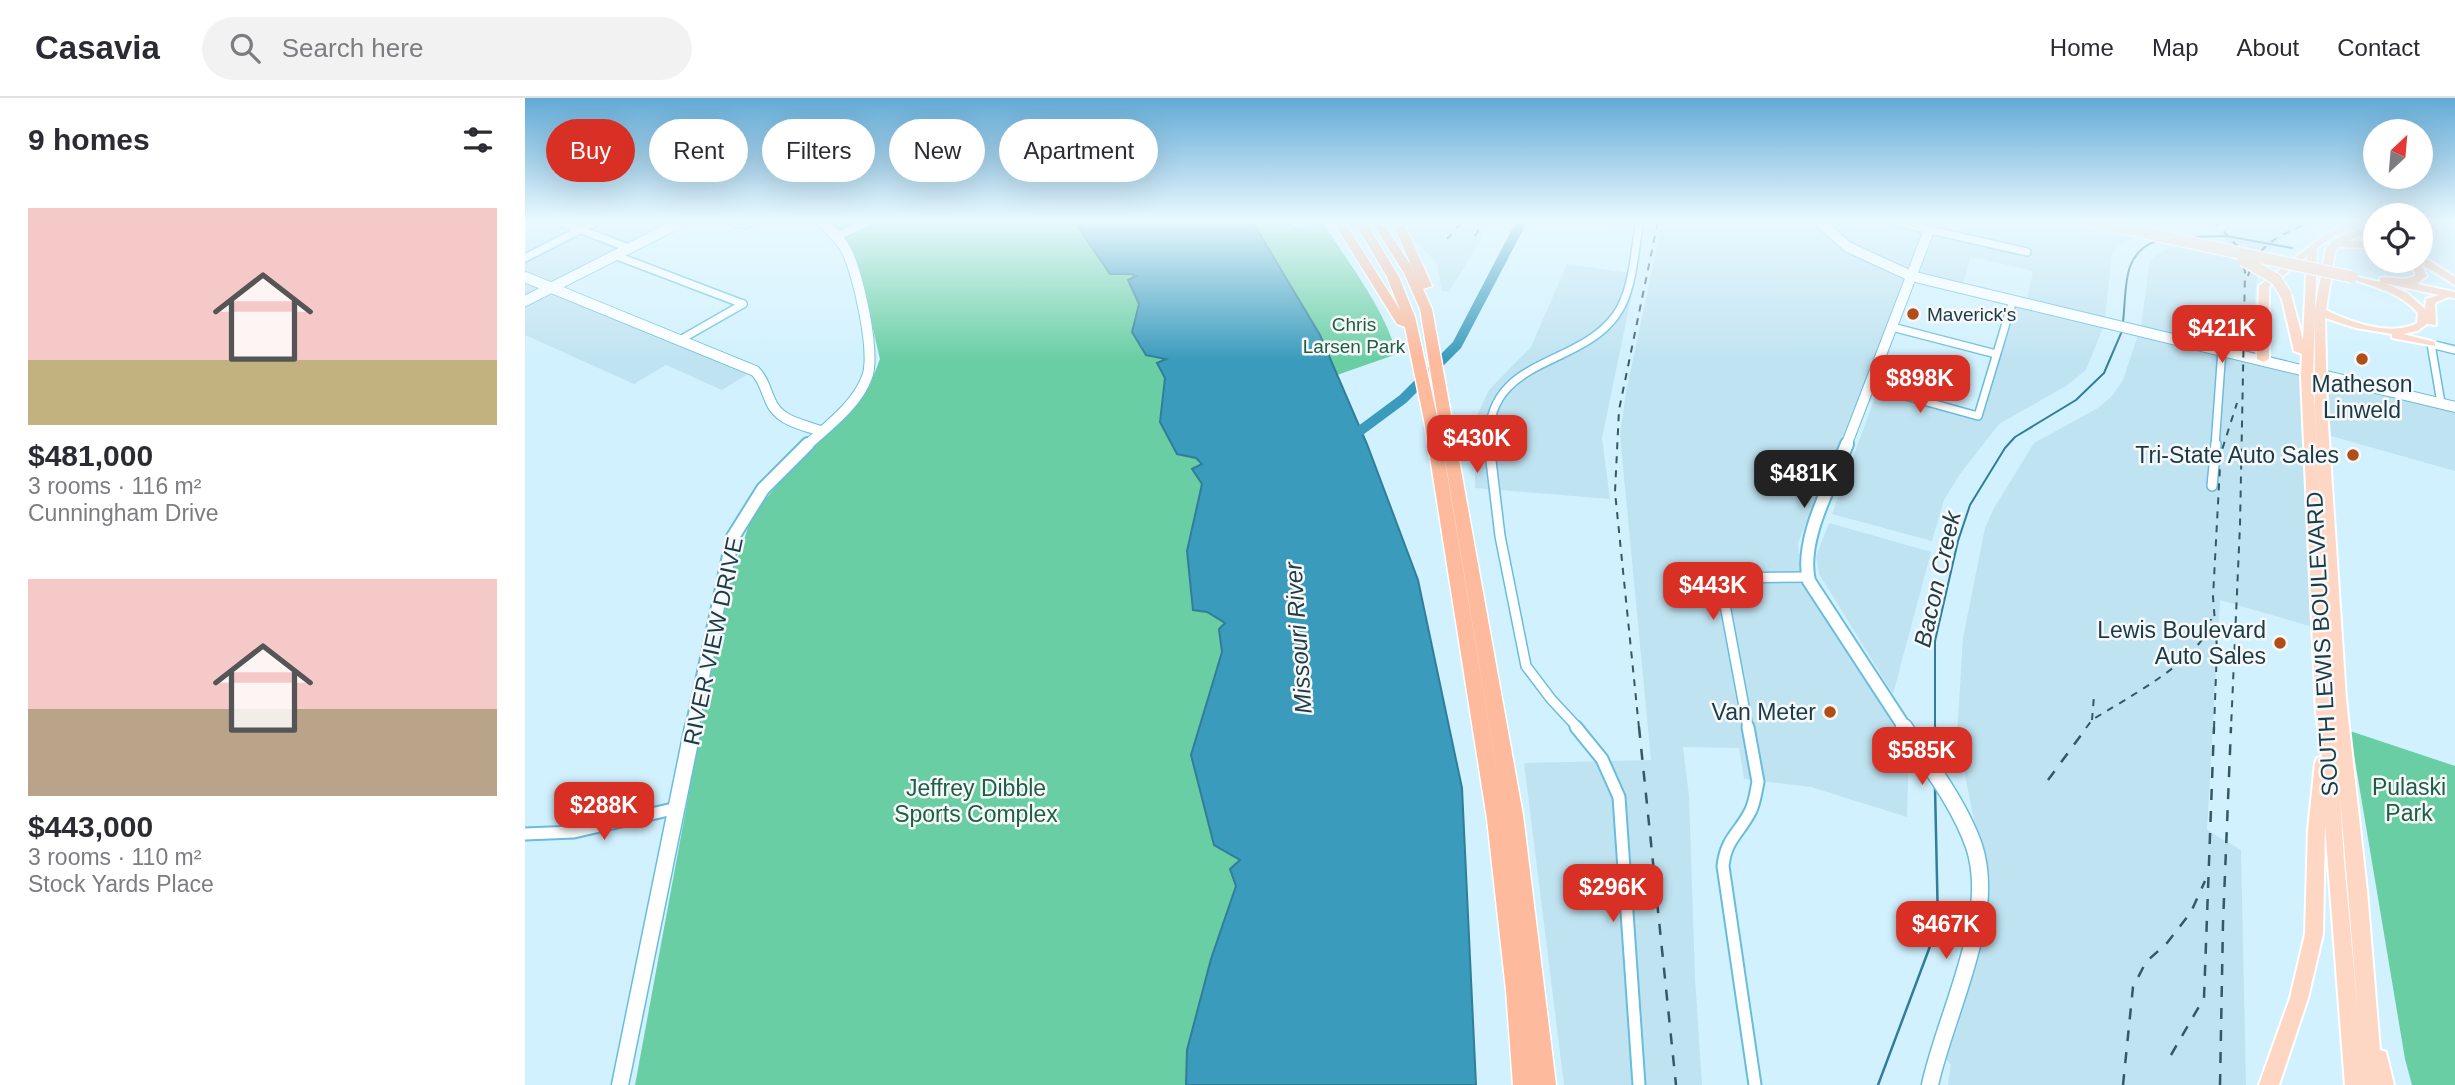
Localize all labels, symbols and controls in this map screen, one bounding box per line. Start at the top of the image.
search box [202,17,692,80]
text: Casavia [35,29,160,66]
icon: search [226,29,264,67]
text: Search here [282,33,423,63]
text: Home [2050,34,2114,61]
text: Map [2152,34,2199,61]
text: About [2237,34,2299,61]
text: Contact [2337,34,2420,61]
chip: Buy [546,119,635,182]
chip: Rent [649,119,748,182]
chip: Filters [762,119,875,182]
chip: New [889,119,985,182]
chip: Apartment [999,119,1158,182]
north arrow [2363,119,2433,189]
map controls [2363,119,2433,273]
icon: filters [459,121,497,159]
text: 9 homes [28,123,150,156]
button: locate [2363,203,2433,273]
icon: home [200,254,326,380]
place label: Maverick's [1927,304,2016,325]
marker: Maverick's [1905,306,1921,322]
pin: $421K [2173,306,2271,365]
park label: Chris Larsen Park [1303,314,1406,357]
text: $421K [2188,315,2256,341]
marker: Matheson Linweld [2354,351,2370,367]
pin: $898K [1871,356,1969,415]
text: $898K [1886,365,1954,391]
place label: Matheson Linweld [2311,371,2413,423]
pin: $430K [1428,416,1526,475]
text: $430K [1443,425,1511,451]
text: $481,000 [28,439,153,472]
place label: Tri-State Auto Sales [2135,442,2339,468]
marker: Tri-State Auto Sales [2345,447,2361,463]
pin: $481K [1755,450,1853,510]
text: $481K [1770,460,1838,486]
text: 3 rooms · 116 m² [28,473,201,499]
street label: SOUTH LEWIS BOULEVARD [2301,491,2343,797]
text: Cunningham Drive [28,500,218,526]
water label: Bacon Creek [1908,506,1966,650]
street label: RIVER VIEW DRIVE [678,535,748,747]
water label: Missouri River [1279,560,1317,715]
pin: $443K [1664,562,1762,622]
text: $443K [1679,572,1747,598]
place label: Lewis Boulevard Auto Sales [2097,617,2266,669]
icon: home [200,625,326,751]
marker: Lewis Boulevard Auto Sales [2272,635,2288,651]
place label: Van Meter [1712,699,1816,725]
marker: Van Meter [1822,704,1838,720]
pin: $585K [1873,728,1971,787]
text: $585K [1888,737,1956,763]
park label: Pulaski Park [2372,774,2446,826]
park label: Jeffrey Dibble Sports Complex [894,775,1058,827]
pin: $288K [555,782,653,842]
text: $288K [570,792,638,818]
text: $443,000 [28,810,153,843]
text: 3 rooms · 110 m² [28,844,201,870]
pin: $296K [1564,864,1662,924]
text: Stock Yards Place [28,871,214,897]
text: $296K [1579,874,1647,900]
pin: $467K [1897,902,1995,961]
text: $467K [1912,911,1980,937]

